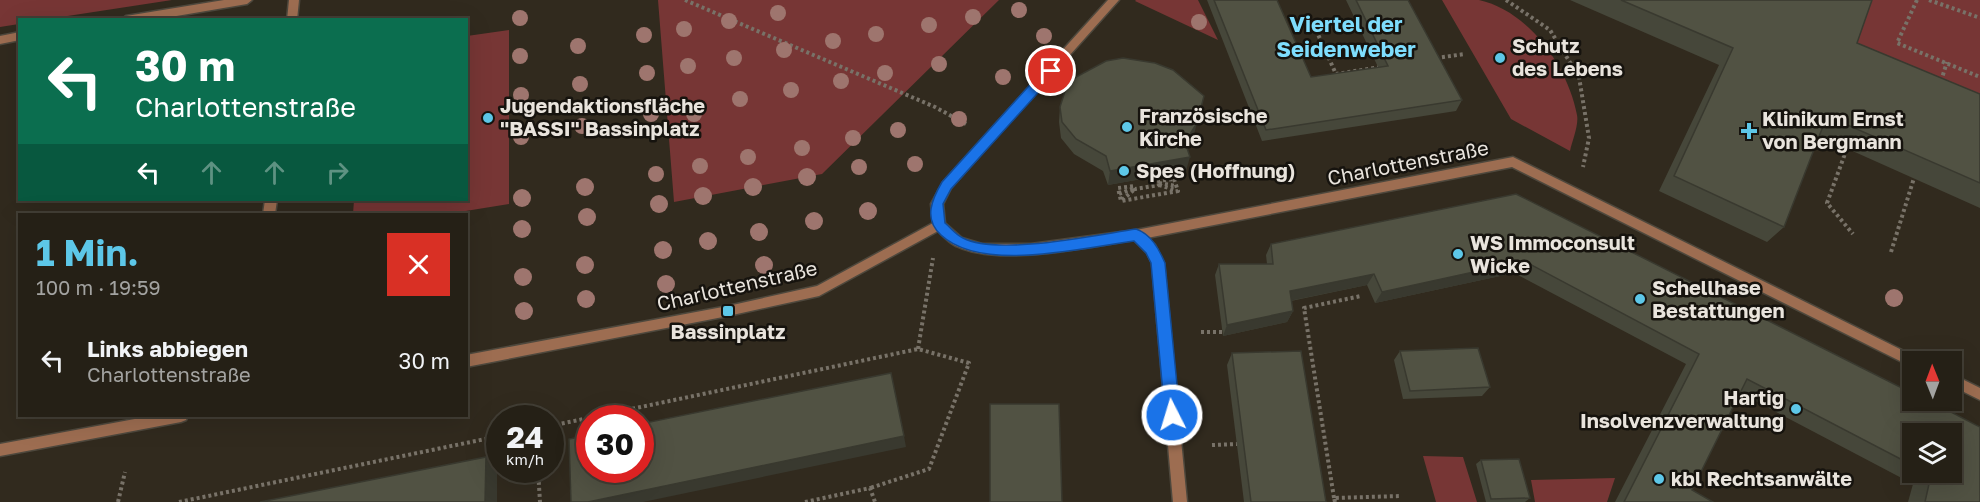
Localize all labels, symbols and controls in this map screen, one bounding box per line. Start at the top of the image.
district label: Viertel der Seidenweber [1276,10,1416,62]
place label: Schutz des Lebens [1512,33,1623,80]
text: 30 m [135,40,235,90]
icon: left [36,42,114,120]
pin [1025,45,1076,96]
marker: Schutz des Lebens [1493,51,1507,65]
icon: arrive [1034,54,1067,87]
text: Charlottenstraße [135,91,356,123]
place label: Jugendaktionsfläche "BASSI" Bassinplatz [500,93,705,140]
place label: Französische Kirche [1139,103,1268,150]
place label: Klinikum Ernst von Bergmann [1762,106,1904,153]
marker: Jugendaktionsfläche "BASSI" Bassinplatz [481,111,495,125]
marker: Französische Kirche [1120,120,1134,134]
marker: Klinikum Ernst von Bergmann [1740,122,1758,140]
street label: Charlottenstraße [1325,135,1490,189]
icon: left [132,156,165,189]
icon: ahead [195,156,228,189]
icon: ahead [258,156,291,189]
icon: right [321,156,354,189]
place label: Spes (Hoffnung) [1136,158,1295,182]
marker: Spes (Hoffnung) [1117,164,1131,178]
place label: WS Immoconsult Wicke [1470,230,1635,277]
text: 1 Min. [36,231,139,274]
button: close [387,233,450,296]
marker: WS Immoconsult Wicke [1451,247,1465,261]
street label: Charlottenstraße [654,255,819,315]
text: 100 m · 19:59 [36,275,161,299]
place label: Schellhase Bestattungen [1652,275,1785,322]
marker: Schellhase Bestattungen [1633,292,1647,306]
marker: Bassinplatz [721,304,735,318]
place label: Bassinplatz [671,319,785,343]
text: Links abbiegen [87,335,248,362]
icon: left [36,344,69,377]
text: 30 m [399,347,450,374]
north arrow [1902,351,1962,411]
map controls [1902,351,1962,483]
text: Charlottenstraße [87,362,251,386]
position arrow [1140,383,1204,447]
place label: Hartig Insolvenzverwaltung [1580,385,1784,432]
marker: Hartig Insolvenzverwaltung [1789,402,1803,416]
speed limit sign: 30 [576,405,654,483]
text: 24 [506,419,544,455]
button: layers [1902,423,1962,483]
text: km/h [506,450,544,468]
place label: kbl Rechtsanwälte [1671,466,1852,490]
marker: kbl Rechtsanwälte [1652,472,1666,486]

